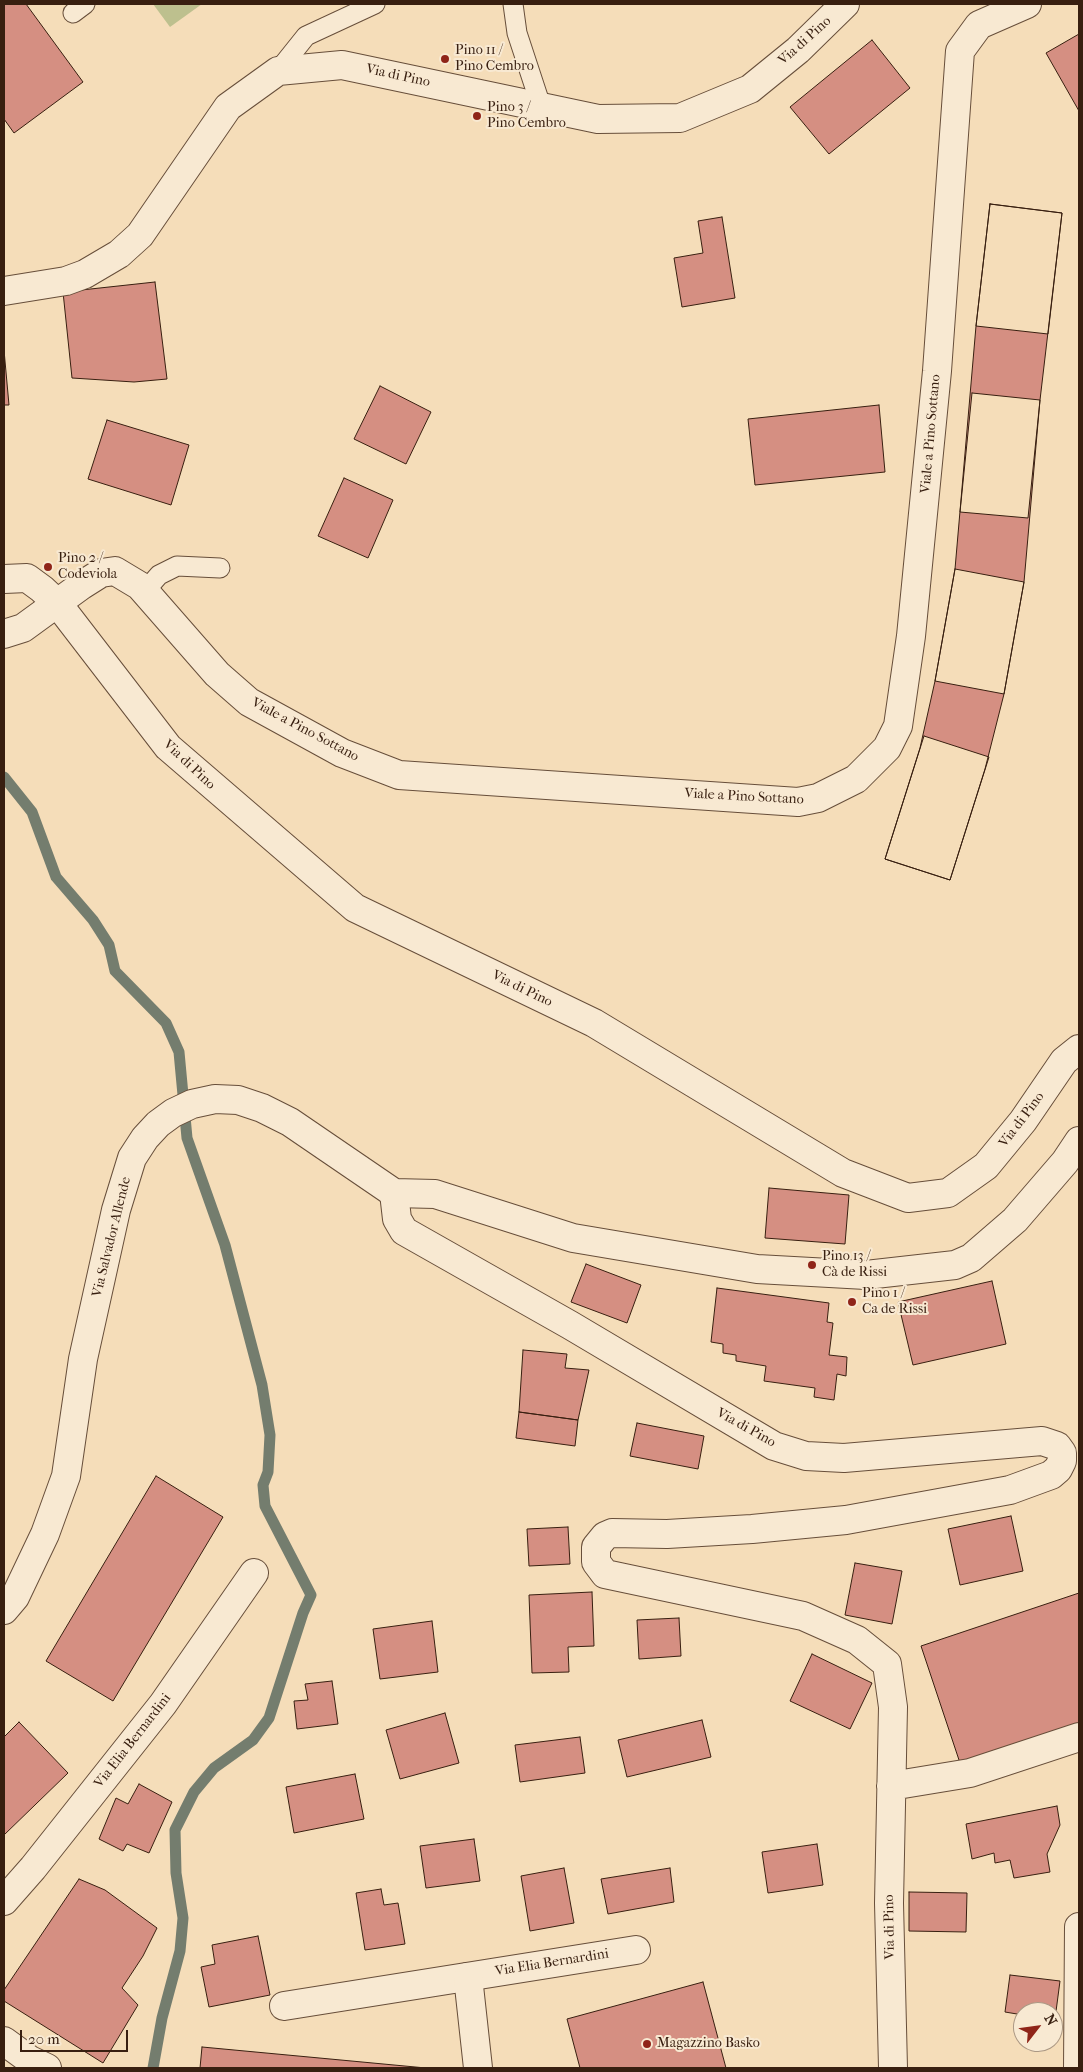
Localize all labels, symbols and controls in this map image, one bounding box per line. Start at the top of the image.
street label: Via di Pino [775,13,835,69]
place label: Pino 11 / Pino Cembro [455,43,534,75]
marker: Pino 11 / Pino Cembro [439,53,451,65]
street label: Via di Pino [364,61,432,91]
place label: Pino 3 / Pino Cembro [487,100,566,132]
marker: Pino 3 / Pino Cembro [471,110,483,122]
street label: Viale a Pino Sottano [917,374,945,494]
place label: Pino 2 / Codeviola [58,551,117,584]
marker: Pino 2 / Codeviola [42,561,54,573]
street label: Viale a Pino Sottano [248,695,362,765]
street label: Via di Pino [159,737,219,793]
street label: Viale a Pino Sottano [684,785,804,809]
street label: Via di Pino [489,967,555,1011]
street label: Via di Pino [996,1089,1048,1151]
street label: Via Salvador Allende [89,1175,135,1299]
place label: Pino 13 / Cà de Rissi [822,1249,887,1282]
marker: Pino 13 / Cà de Rissi [806,1259,818,1271]
place label: Pino 1 / Ca de Rissi [862,1286,927,1318]
marker: Pino 1 / Ca de Rissi [846,1296,858,1308]
street label: Via di Pino [713,1405,779,1451]
street label: Via Elia Bernardini [91,1690,175,1792]
street label: Via di Pino [881,1894,899,1960]
street label: Via Elia Bernardini [494,1946,610,1980]
north arrow [1013,2002,1063,2052]
text: N [1041,2011,1061,2029]
scale bar [22,2020,130,2052]
text: 20 m [28,2030,60,2048]
place label: Magazzino Basko [657,2036,760,2052]
marker: Magazzino Basko [641,2038,653,2050]

